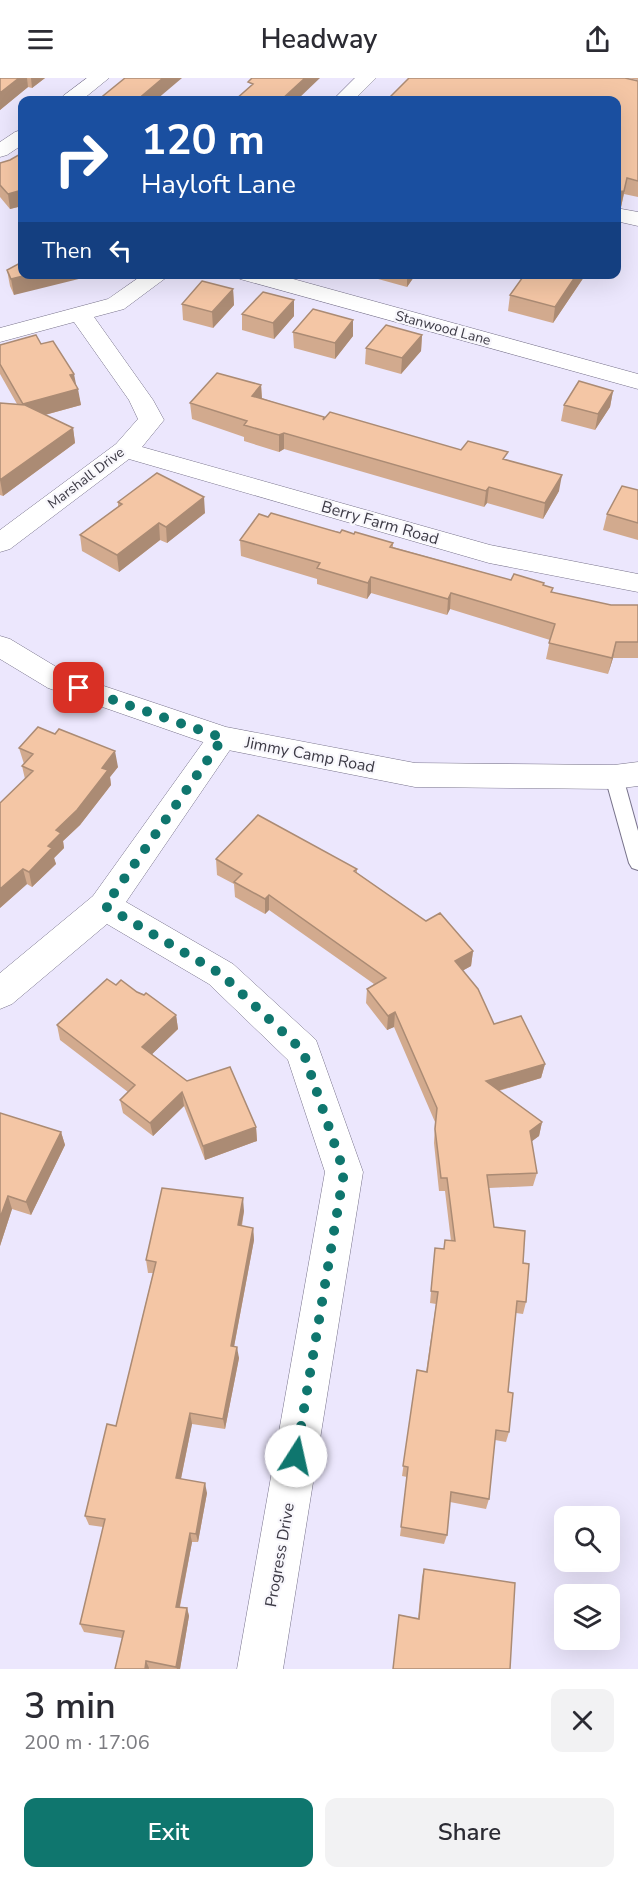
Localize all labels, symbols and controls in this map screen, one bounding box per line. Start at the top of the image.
text: Headway [261,21,377,58]
icon: menu [24,23,57,56]
icon: share [581,23,614,56]
text: 120 m [141,112,265,169]
icon: right [42,120,120,198]
text: Hayloft Lane [141,166,296,203]
icon: left [104,234,137,267]
text: Then [42,236,92,266]
street label: Stanwood Lane [393,306,493,350]
street label: Marshall Drive [44,443,128,513]
street label: Berry Farm Road [319,496,441,550]
pin [53,662,104,713]
icon: arrive [62,671,95,704]
street label: Jimmy Camp Road [242,731,377,778]
position arrow [264,1424,328,1488]
street label: Progress Drive [260,1501,300,1609]
map controls [554,1506,620,1650]
button: search [554,1506,620,1572]
button: layers [554,1584,620,1650]
text: 3 min [24,1682,116,1731]
button: close [551,1689,614,1752]
text: 200 m · 17:06 [24,1729,150,1756]
button: Exit [24,1798,313,1867]
button: Share [325,1798,614,1867]

